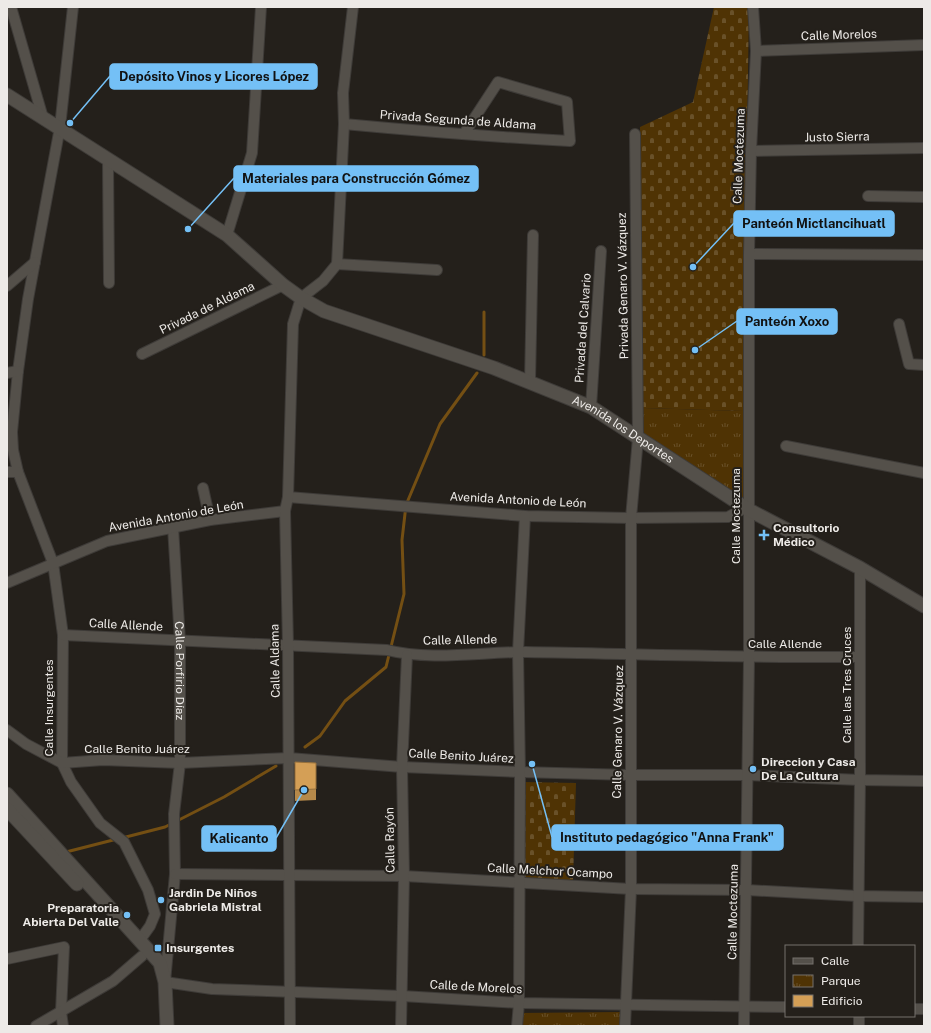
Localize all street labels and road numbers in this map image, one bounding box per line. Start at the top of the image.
street label: Calle Morelos [801,27,877,43]
street label: Privada Segunda de Aldama [379,108,537,132]
street label: Calle Moctezuma [730,108,748,204]
street label: Justo Sierra [804,129,870,145]
street label: Privada Genaro V. Vázquez [615,212,631,360]
street label: Privada del Calvario [572,272,594,383]
street label: Privada de Aldama [157,279,257,337]
street label: Avenida los Deportes [570,393,676,466]
street label: Calle Moctezuma [729,468,743,564]
street label: Avenida Antonio de León [449,489,587,511]
street label: Avenida Antonio de León [107,497,245,535]
street label: Calle Allende [89,616,164,634]
street label: Calle Porfirio Díaz [172,621,187,720]
street label: Calle Aldama [267,624,283,698]
street label: Calle las Tres Cruces [840,627,854,743]
street label: Calle Allende [423,632,497,648]
street label: Calle Allende [748,637,822,651]
street label: Calle Insurgentes [42,659,56,757]
street label: Calle Genaro V. Vázquez [610,665,626,799]
street label: Calle Benito Juárez [84,742,190,756]
street label: Calle Benito Juárez [408,746,514,766]
street label: Calle Rayón [382,807,398,873]
street label: Calle Melchor Ocampo [487,861,613,881]
street label: Calle Moctezuma [725,864,741,960]
street label: Calle de Morelos [429,978,523,996]

